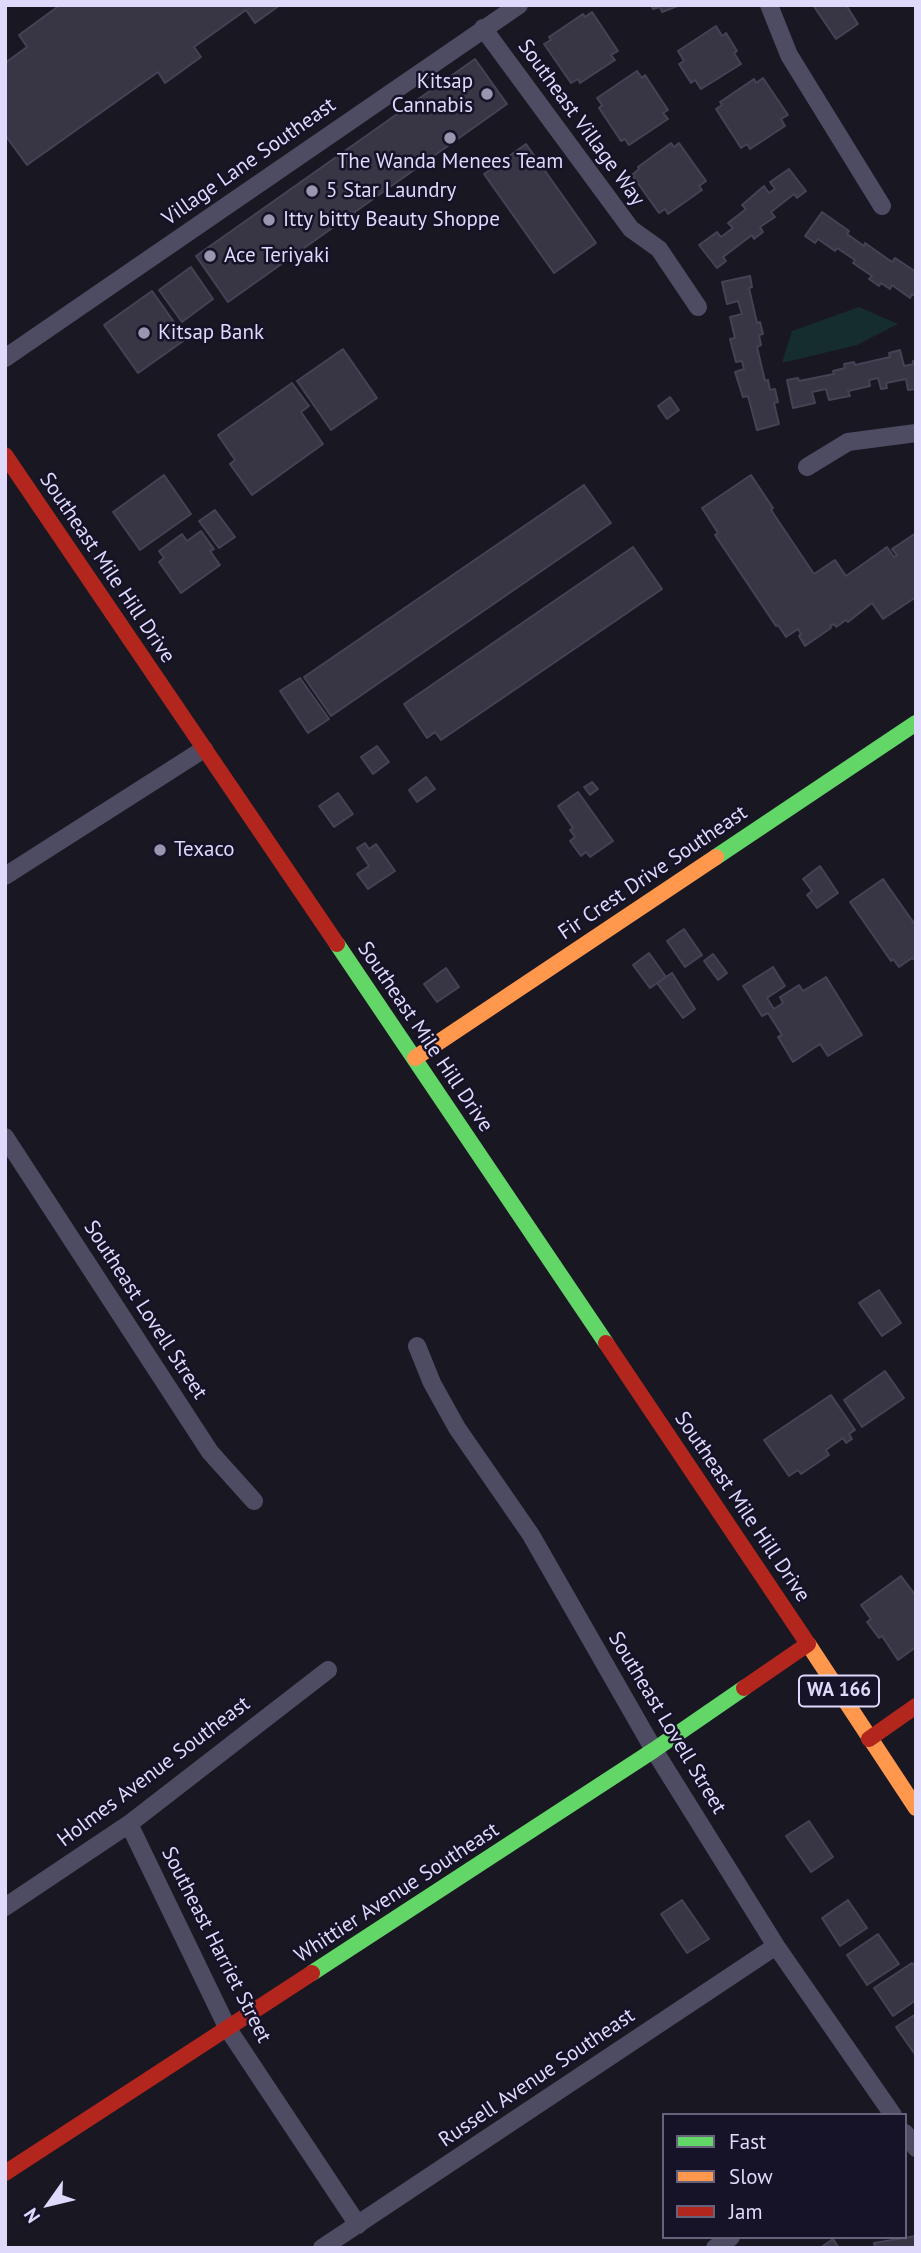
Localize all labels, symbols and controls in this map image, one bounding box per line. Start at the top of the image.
street label: Southeast Village Way [512,35,650,211]
place label: Kitsap Cannabis [392,69,473,119]
marker: Kitsap Cannabis [479,86,495,102]
street label: Village Lane Southeast [157,93,341,231]
marker: The Wanda Menees Team [442,130,458,146]
place label: The Wanda Menees Team [337,149,563,175]
place label: 5 Star Laundry [326,178,456,204]
marker: 5 Star Laundry [304,183,320,199]
place label: Itty bitty Beauty Shoppe [283,207,500,233]
marker: Itty bitty Beauty Shoppe [261,212,277,228]
place label: Ace Teriyaki [224,243,330,269]
marker: Ace Teriyaki [202,248,218,264]
place label: Kitsap Bank [158,320,264,346]
marker: Kitsap Bank [136,325,152,341]
street label: Southeast Mile Hill Drive [34,468,180,668]
street label: Fir Crest Drive Southeast [554,800,752,946]
place label: Texaco [174,837,235,863]
marker: Texaco [152,842,168,858]
street label: Southeast Mile Hill Drive [352,937,498,1137]
street label: Southeast Lovell Street [78,1216,212,1404]
street label: Southeast Mile Hill Drive [669,1407,815,1607]
street label: Southeast Lovell Street [603,1628,731,1818]
road number: WA 166 [799,1676,879,1707]
street label: Holmes Avenue Southeast [53,1691,255,1853]
street label: Whittier Avenue Southeast [290,1818,504,1968]
street label: Southeast Harriet Street [156,1843,276,2047]
street label: Russell Avenue Southeast [434,2003,640,2153]
legend [662,2113,907,2239]
text: Fast [729,2128,766,2155]
text: Slow [729,2163,773,2190]
north arrow [14,2169,84,2239]
text: Jam [729,2198,763,2225]
text: N [18,2204,45,2228]

